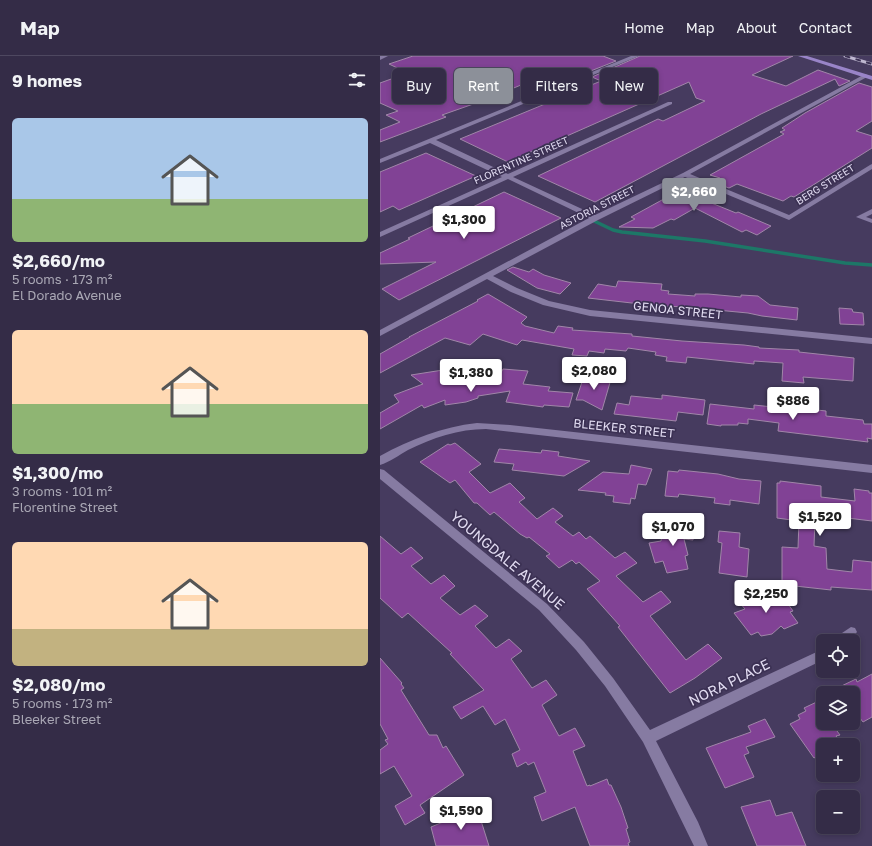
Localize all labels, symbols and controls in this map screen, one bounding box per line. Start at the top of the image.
text: Map [20,16,60,39]
text: Home [624,19,664,36]
text: Map [686,19,714,36]
text: About [736,19,777,36]
text: Contact [799,19,852,36]
chip: Buy [392,68,446,104]
chip: Rent [454,68,513,104]
chip: Filters [521,68,592,104]
chip: New [600,68,658,104]
icon: filters [346,69,368,91]
text: 9 homes [12,70,82,91]
street label: FLORENTINE STREET [472,134,570,186]
icon: home [154,144,226,216]
street label: BERG STREET [793,161,857,207]
pin: $2,660 [661,178,727,212]
street label: ASTORIA STREET [557,183,637,231]
text: $2,660 [671,183,717,199]
pin: $1,300 [431,206,497,240]
text: $1,300 [442,211,486,227]
text: $2,660/mo [12,250,105,271]
text: 5 rooms · 173 m² [12,271,112,287]
text: El Dorado Avenue [12,287,121,303]
street label: GENOA STREET [632,298,724,322]
icon: home [154,356,226,428]
pin: $2,080 [561,357,627,391]
pin: $1,380 [438,359,504,393]
text: $2,080 [571,362,617,378]
text: $1,380 [449,364,493,380]
pin: $886 [769,387,817,421]
text: $886 [776,392,810,408]
street label: BLEEKER STREET [573,415,676,441]
text: $1,300/mo [12,462,103,483]
text: 3 rooms · 101 m² [12,483,112,499]
text: Florentine Street [12,499,118,515]
pin: $1,520 [787,503,853,537]
street label: YOUNGDALE AVENUE [447,507,569,613]
text: $1,520 [798,508,842,524]
pin: $1,070 [640,513,706,547]
text: $1,070 [651,518,695,534]
icon: home [154,568,226,640]
pin: $2,250 [733,580,799,614]
text: $2,250 [743,585,789,601]
map controls [816,634,860,834]
button: locate [816,634,860,678]
street label: NORA PLACE [686,655,772,709]
text: $2,080/mo [12,674,105,695]
button: layers [816,686,860,730]
text: 5 rooms · 173 m² [12,695,112,711]
text: Bleeker Street [12,711,101,727]
button: + [816,738,860,782]
button: − [816,790,860,834]
pin: $1,590 [428,797,494,831]
text: $1,590 [439,802,483,818]

